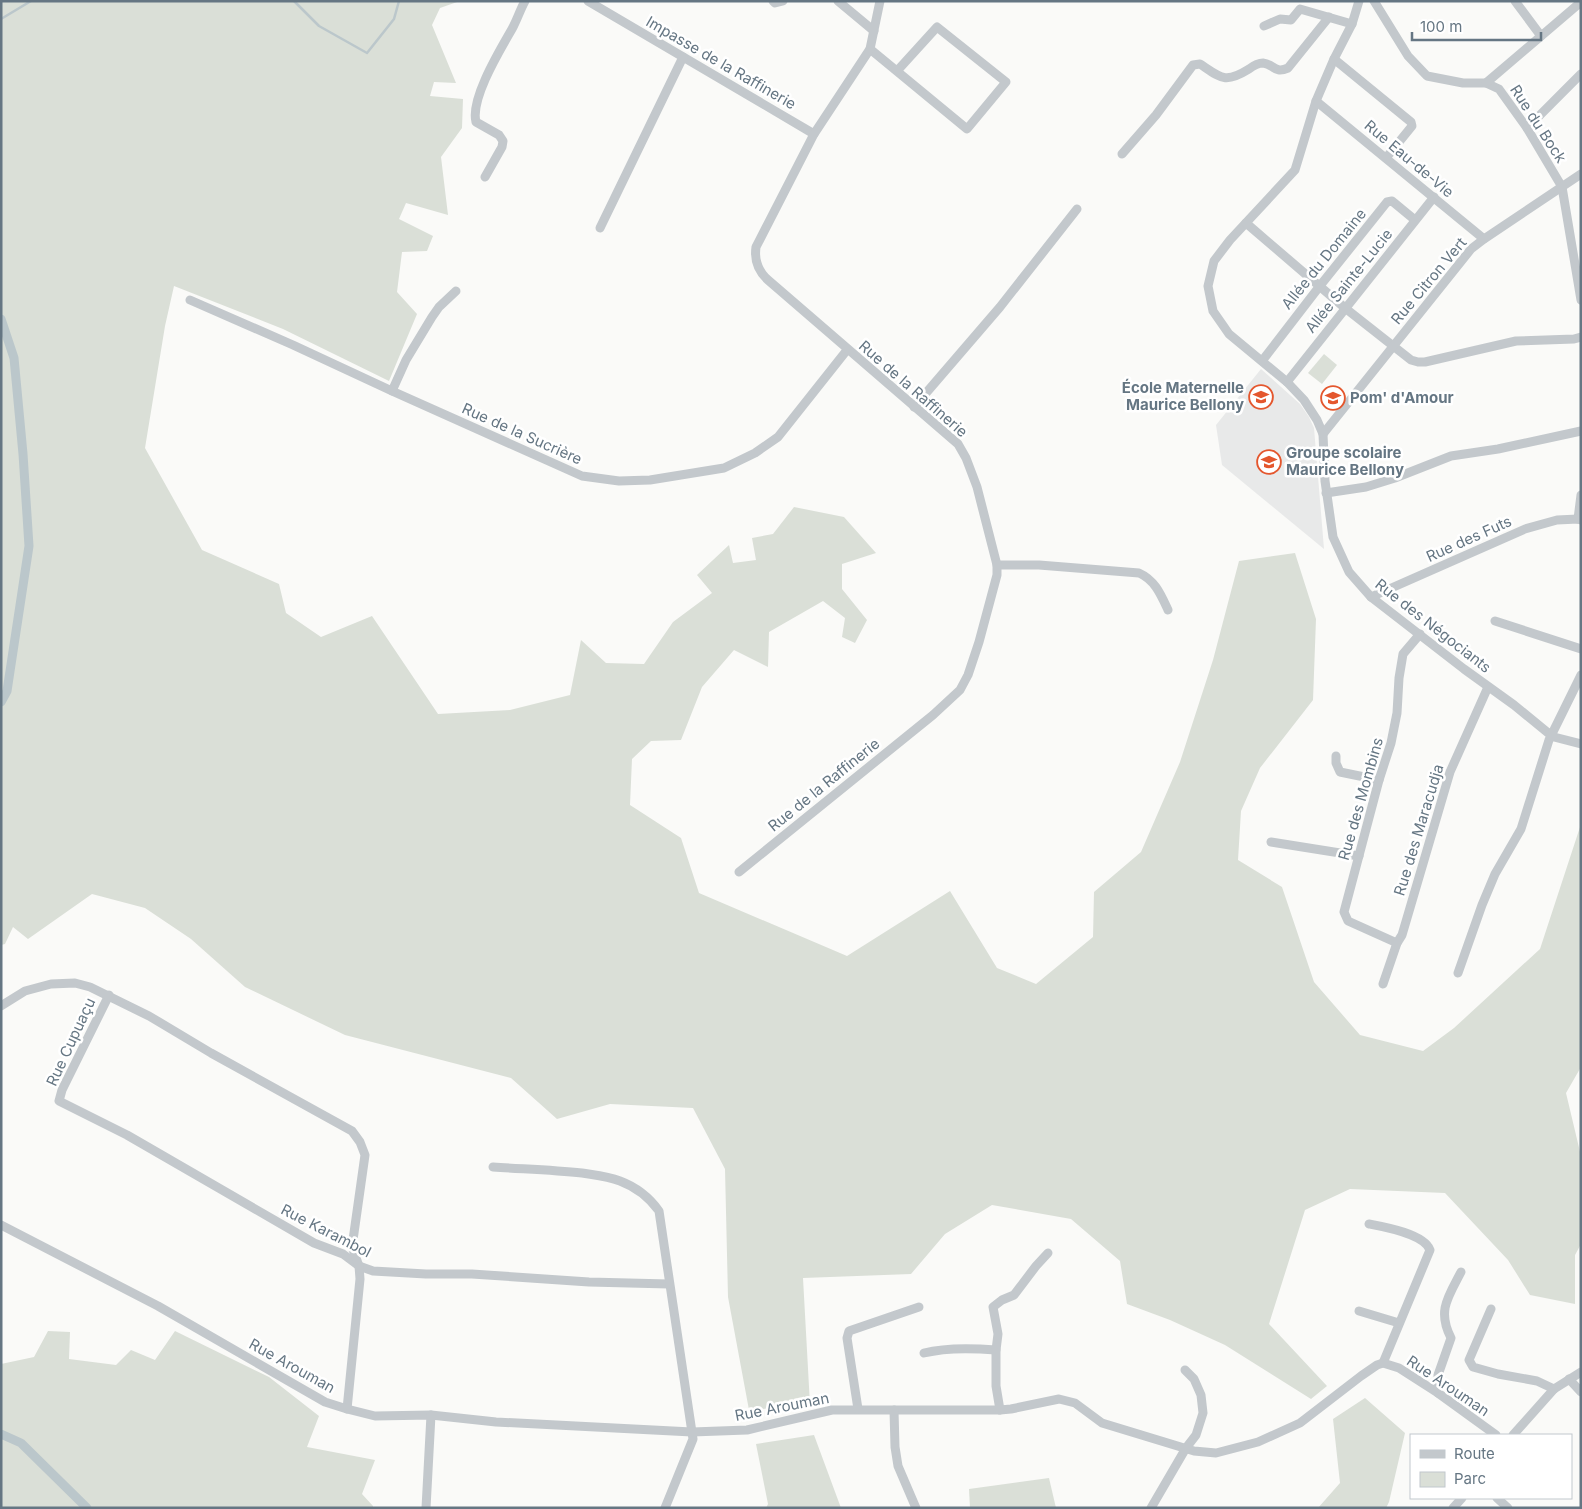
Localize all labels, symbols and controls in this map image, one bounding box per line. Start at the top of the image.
scale bar [1412,10,1541,42]
street label: Impasse de la Raffinerie [643,12,800,113]
text: 100 m [1420,17,1462,36]
street label: Rue du Bock [1506,81,1571,167]
street label: Rue Eau-de-Vie [1361,116,1458,202]
street label: Allée du Domaine [1277,204,1370,313]
street label: Allée Sainte-Lucie [1301,225,1396,337]
street label: Rue Citron Vert [1387,233,1471,328]
street label: Rue de la Raffinerie [855,336,972,441]
place label: École Maternelle Maurice Bellony [1122,378,1244,414]
school or university icon: École Maternelle Maurice Bellony [1248,384,1274,410]
school or university icon: Pom' d'Amour [1320,385,1346,411]
place label: Pom' d'Amour [1350,388,1454,407]
street label: Rue de la Sucrière [459,399,585,469]
place label: Groupe scolaire Maurice Bellony [1286,443,1404,479]
school or university icon: Groupe scolaire Maurice Bellony [1256,449,1282,475]
street label: Rue des Futs [1423,511,1515,566]
street label: Rue des Négociants [1372,574,1495,677]
street label: Rue de la Raffinerie [764,734,883,835]
street label: Rue des Mombins [1334,735,1387,862]
street label: Rue des Maracudja [1390,762,1448,898]
street label: Rue Cupuaçu [42,995,99,1089]
street label: Rue Karambol [278,1200,375,1261]
street label: Rue Arouman [246,1334,339,1397]
street label: Rue Arouman [1403,1351,1493,1420]
street label: Rue Arouman [733,1388,831,1425]
legend [1410,1434,1572,1499]
text: Route [1454,1444,1495,1463]
text: Parc [1454,1469,1486,1488]

